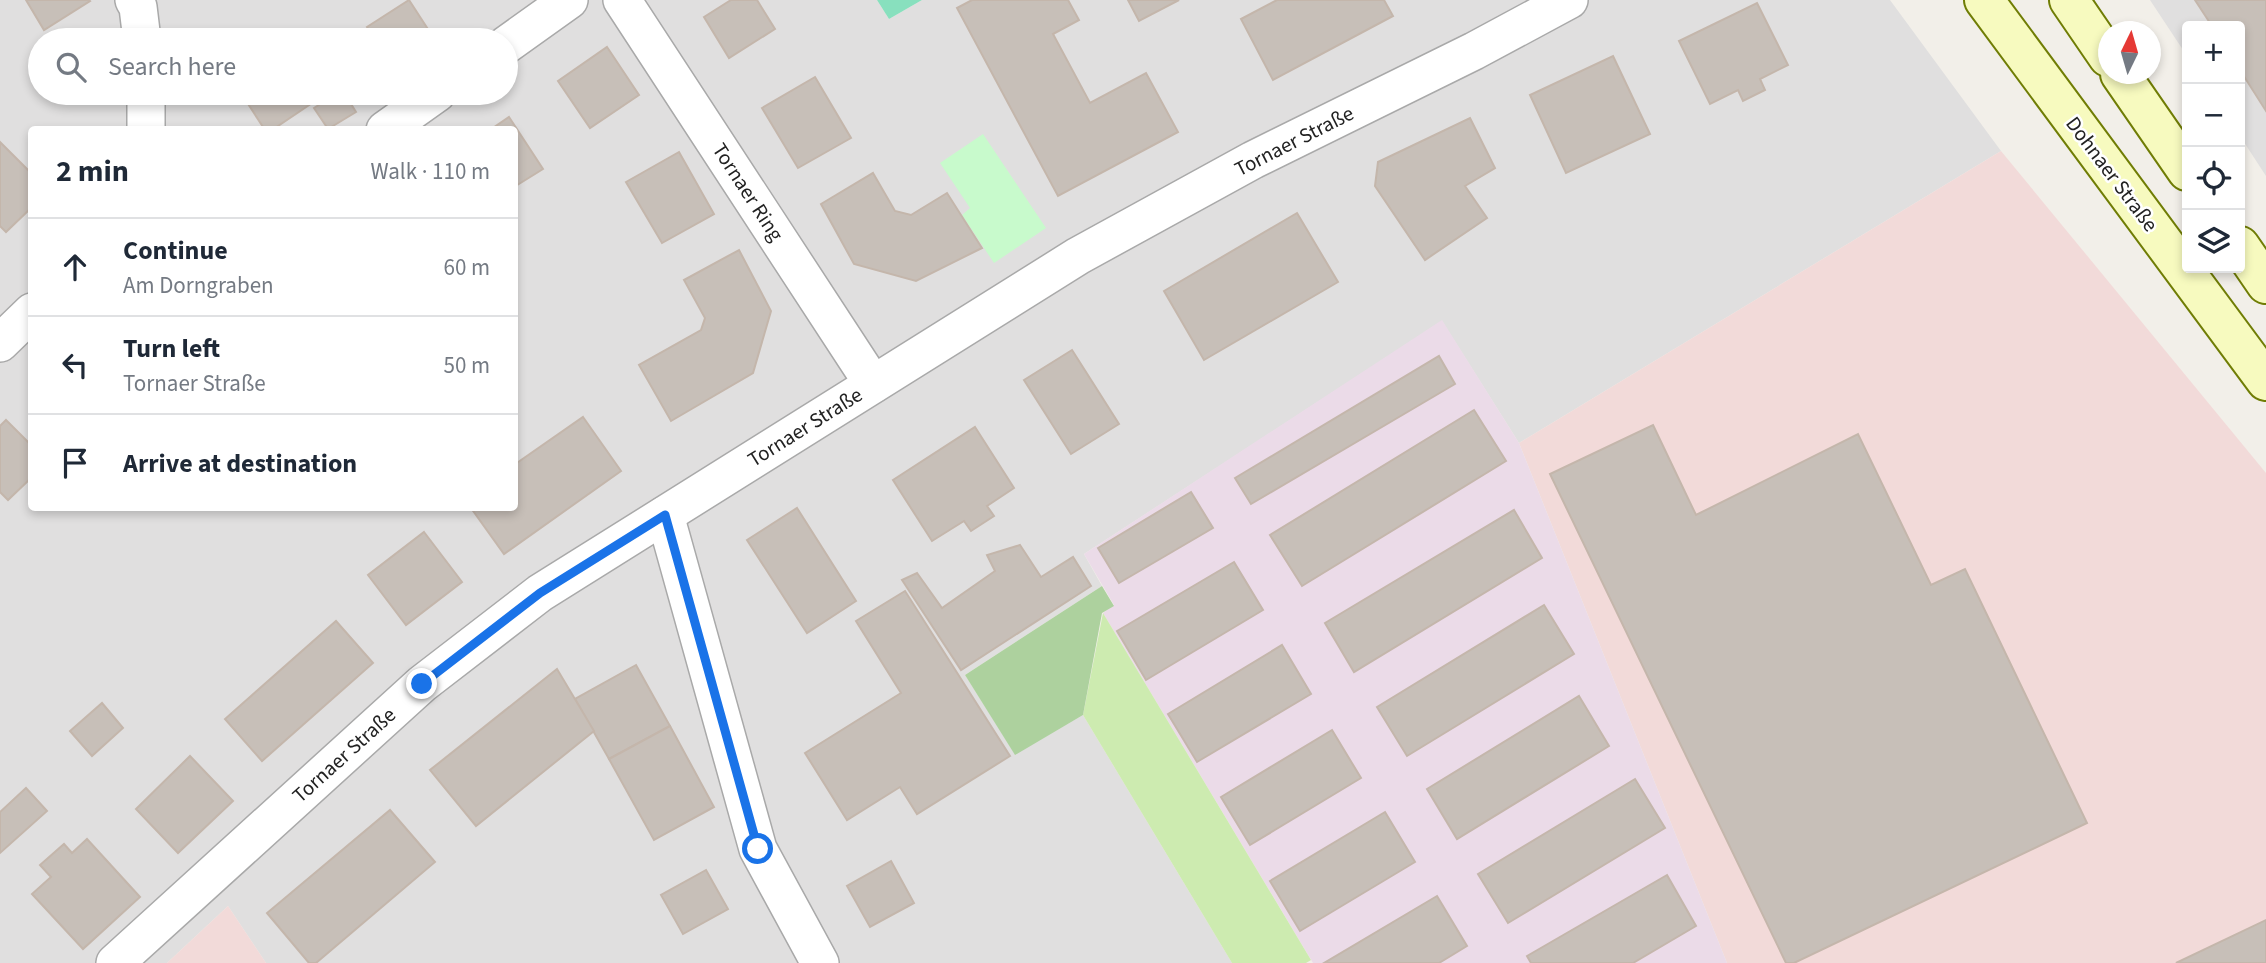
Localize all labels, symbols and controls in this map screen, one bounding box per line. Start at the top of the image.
north arrow [2098,21,2161,84]
map controls [2182,21,2245,273]
button: + [2182,21,2245,84]
search box [28,28,518,105]
icon: search [52,48,90,86]
text: Search here [108,48,236,85]
button: − [2182,84,2245,147]
street label: Tornaer Straße [1229,98,1359,184]
street label: Dohnaer Straße [2059,110,2165,238]
street label: Tornaer Ring [705,137,791,247]
button: locate [2182,147,2245,210]
text: 2 min [56,150,129,193]
text: Walk · 110 m [371,155,490,188]
button: layers [2182,210,2245,273]
text: Continue [123,232,228,269]
icon: ahead [56,248,94,286]
text: 60 m [443,251,490,284]
text: Am Dorngraben [123,269,274,302]
text: Turn left [123,330,220,367]
icon: left [56,346,94,384]
text: 50 m [443,349,490,382]
text: Tornaer Straße [123,367,266,400]
street label: Tornaer Straße [742,380,868,474]
icon: arrive [56,444,94,482]
text: Arrive at destination [123,445,357,482]
route end [406,668,437,699]
street label: Tornaer Straße [286,700,402,810]
route start [742,833,773,864]

